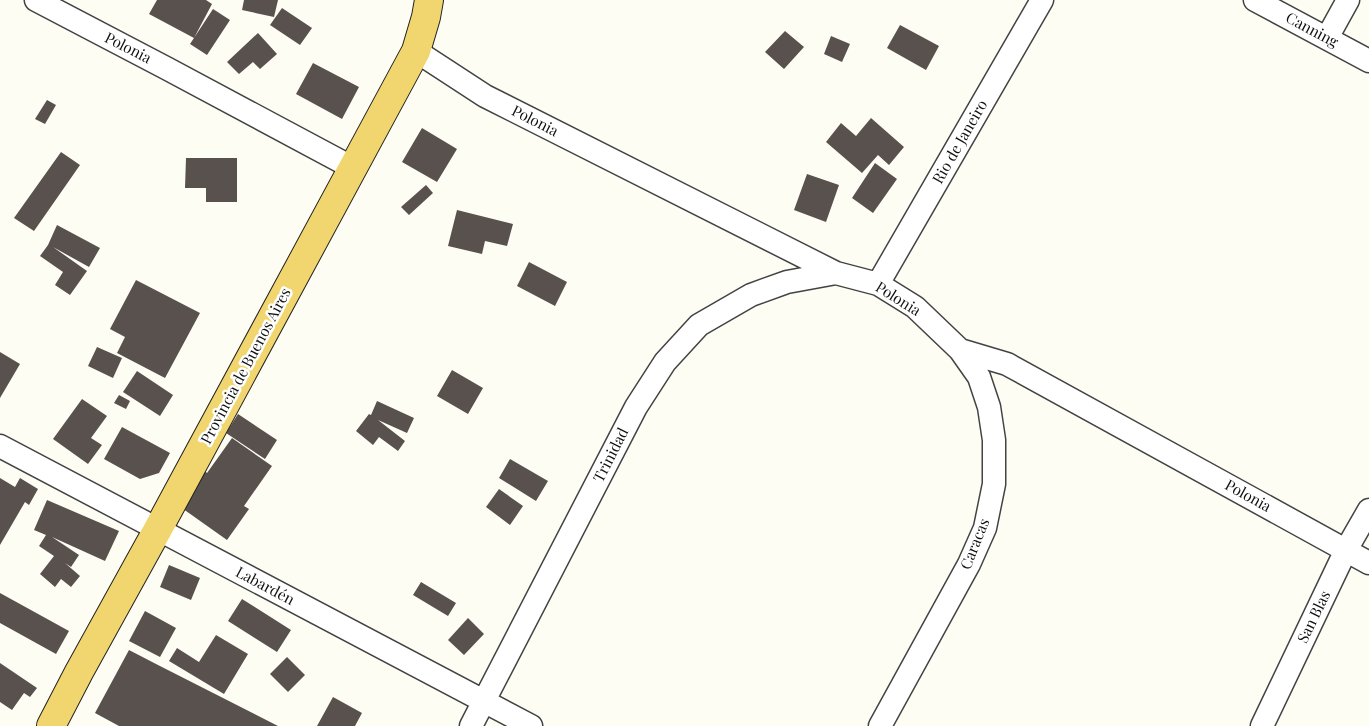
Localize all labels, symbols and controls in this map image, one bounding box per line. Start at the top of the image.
street label: Canning [1283,7,1342,51]
street label: Polonia [102,27,156,68]
street label: Rio de Janeiro [927,96,991,187]
street label: Polonia [509,100,563,141]
street label: Polonia [872,276,925,320]
street label: Provincia de Buenos Aires [195,284,295,447]
street label: Trinidad [588,424,632,485]
street label: Polonia [1222,474,1276,516]
street label: Caracas [955,515,993,572]
street label: Labardén [233,561,298,609]
street label: San Blas [1292,587,1334,646]

